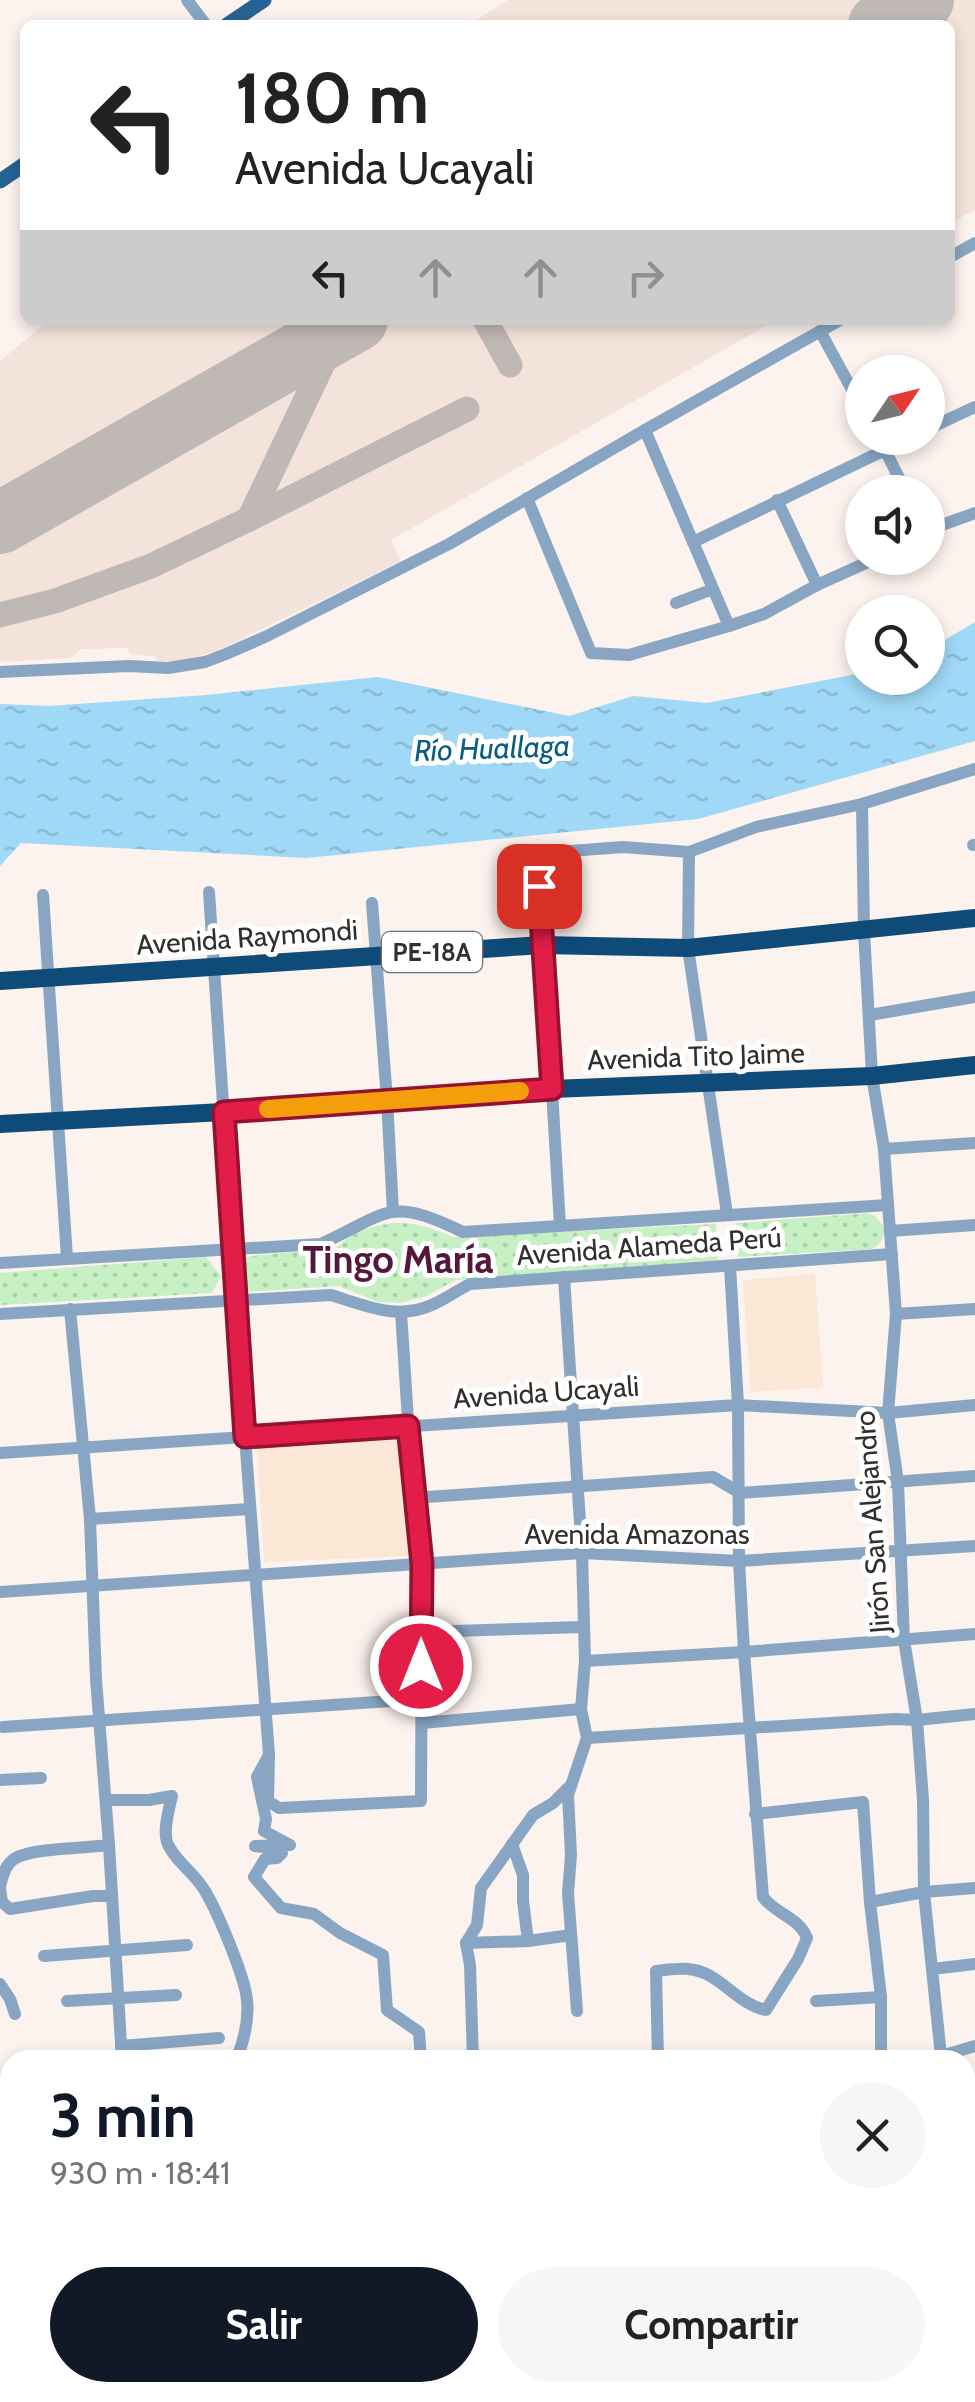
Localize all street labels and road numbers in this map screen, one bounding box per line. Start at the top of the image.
street label: Avenida Raymondi [135,912,359,962]
road number: PE-18A [382,932,482,972]
street label: Avenida Tito Jaime [587,1035,805,1077]
street label: Avenida Alameda Perú [515,1220,783,1272]
street label: Avenida Ucayali [452,1369,640,1415]
street label: Jirón San Alejandro [847,1410,897,1635]
street label: Avenida Amazonas [524,1517,750,1551]

